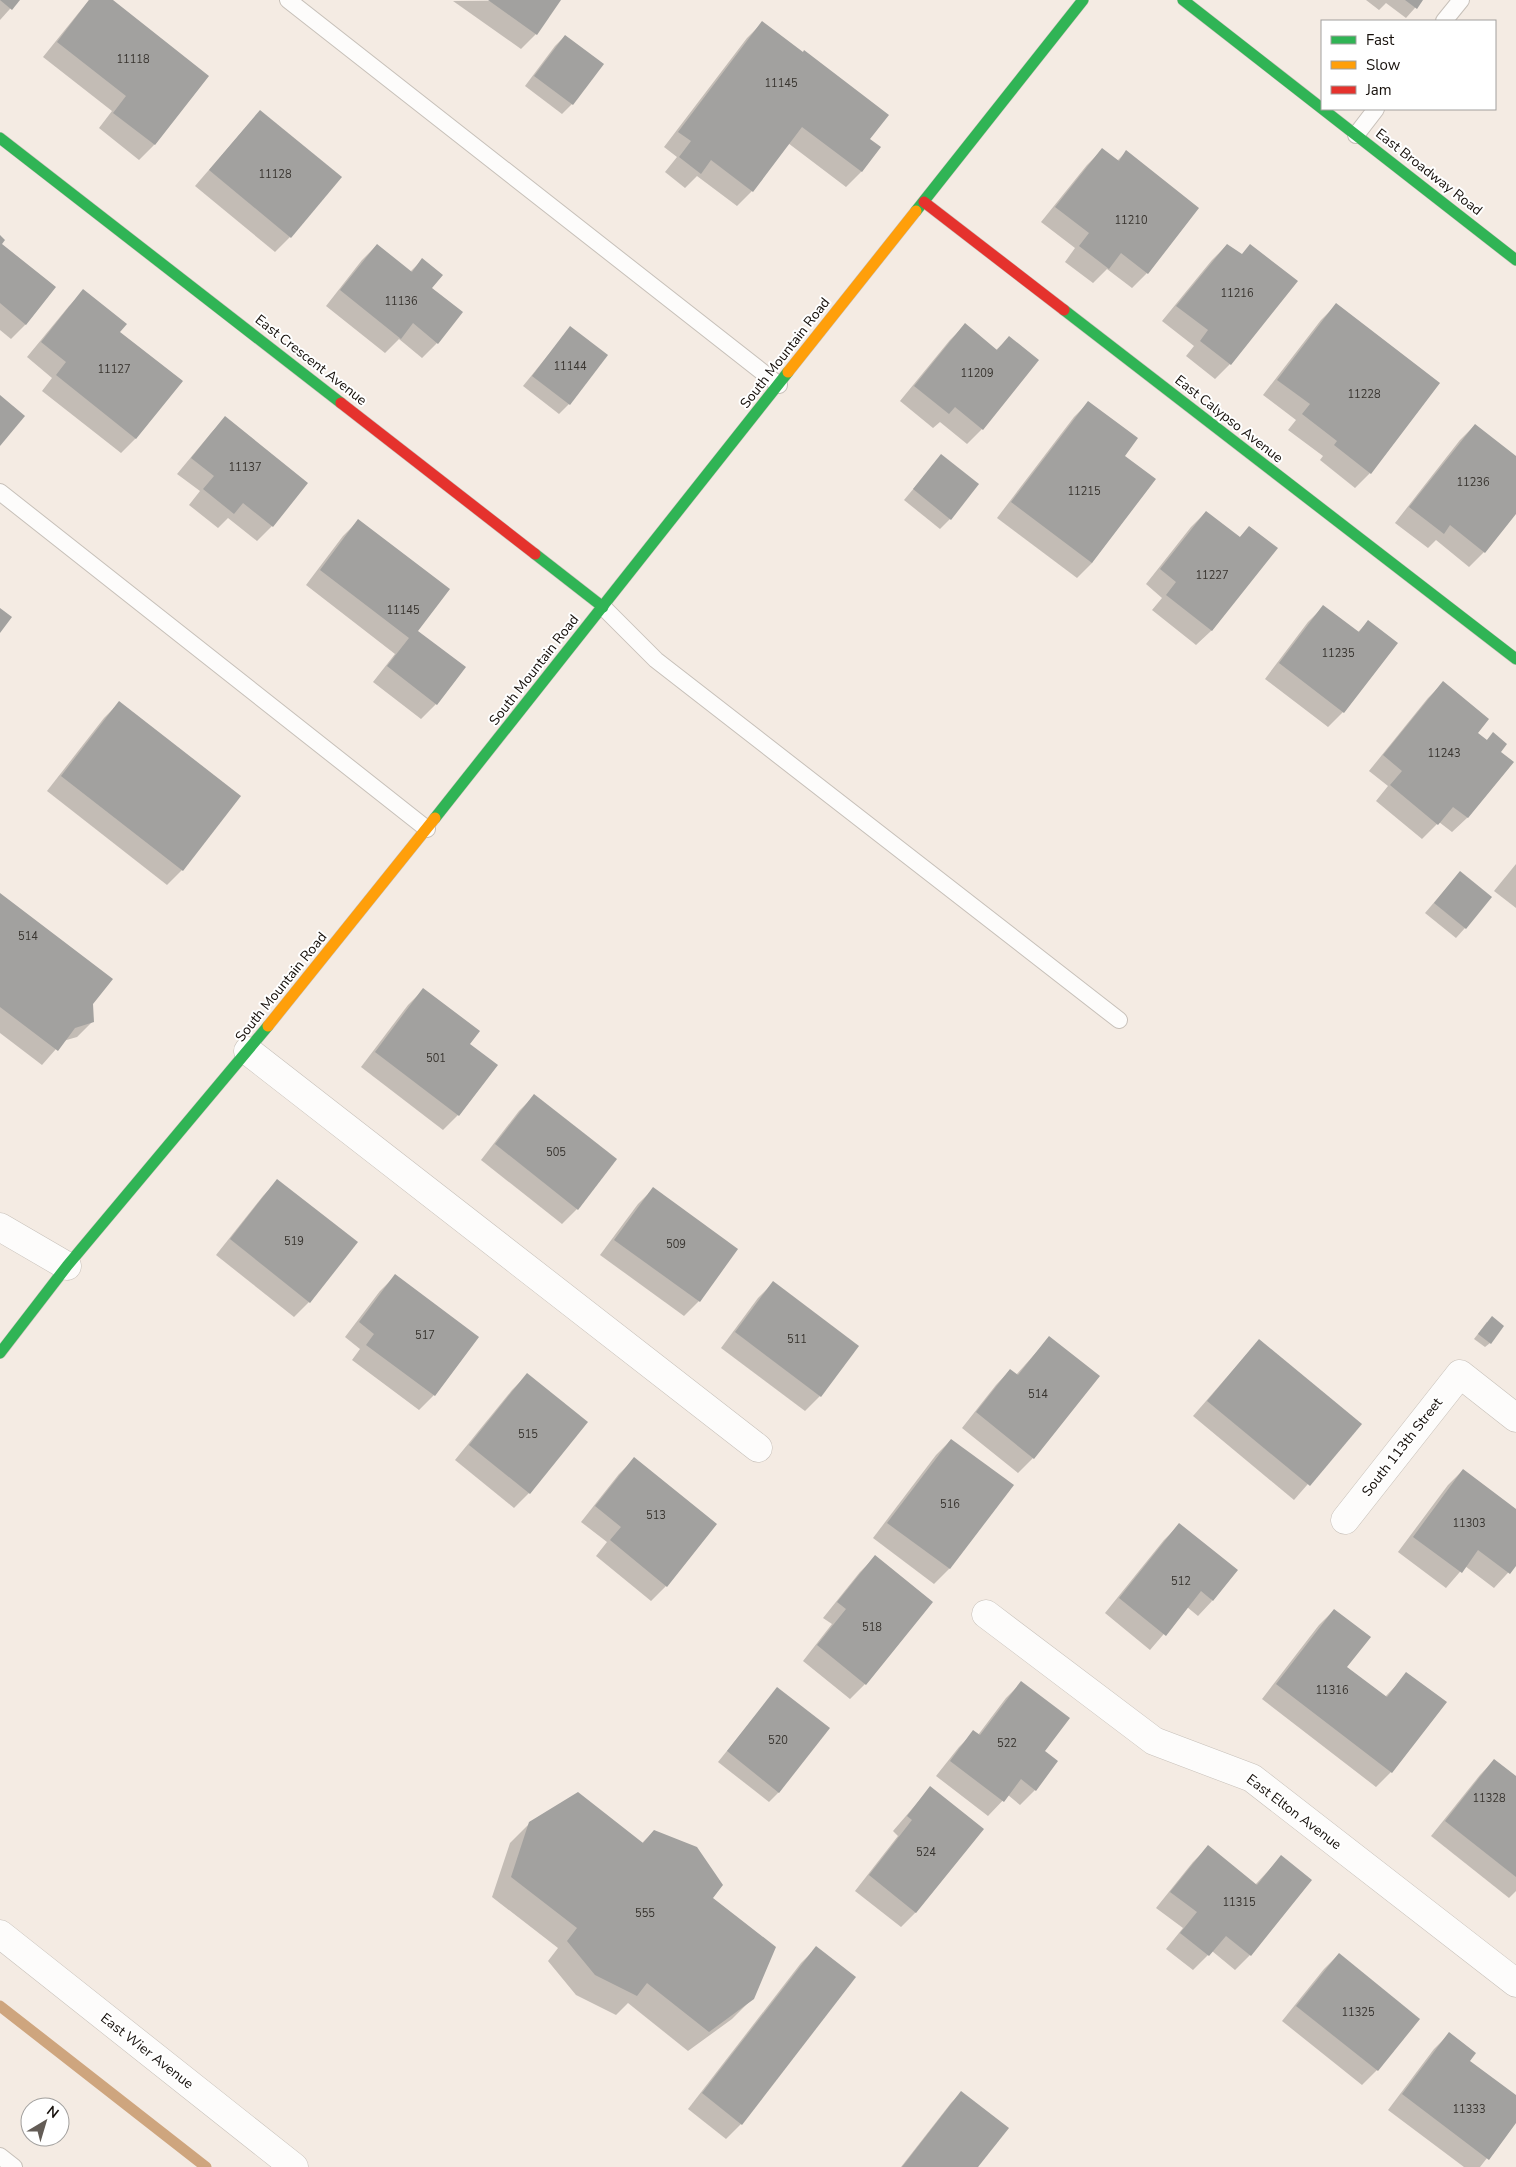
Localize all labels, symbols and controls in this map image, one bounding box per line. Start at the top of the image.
legend [1321,20,1496,110]
text: Fast [1366,30,1395,50]
house number: 11118 [117,52,150,67]
text: Slow [1366,55,1401,75]
house number: 11145 [765,76,798,91]
text: Jam [1365,80,1392,100]
street label: East Broadway Road [1372,124,1486,220]
house number: 11128 [259,167,292,182]
house number: 11210 [1115,213,1148,228]
house number: 11216 [1221,286,1254,301]
house number: 11136 [385,294,418,309]
street label: South Mountain Road [736,294,834,412]
street label: East Crescent Avenue [251,310,371,410]
house number: 11144 [554,359,587,374]
house number: 11127 [98,362,131,377]
house number: 11209 [961,366,994,381]
street label: East Calypso Avenue [1171,371,1287,467]
house number: 11228 [1348,387,1381,402]
house number: 11137 [229,460,262,475]
house number: 11236 [1457,475,1490,490]
house number: 11215 [1068,484,1101,499]
house number: 11227 [1196,568,1229,583]
house number: 11145 [387,603,420,618]
street label: South Mountain Road [485,611,583,729]
house number: 11235 [1322,646,1355,661]
house number: 11243 [1428,746,1461,761]
street label: South Mountain Road [231,928,331,1046]
house number: 514 [18,929,38,944]
house number: 501 [426,1051,446,1066]
house number: 505 [546,1145,566,1160]
house number: 519 [284,1234,304,1249]
house number: 509 [666,1237,686,1252]
house number: 517 [415,1328,435,1343]
house number: 511 [787,1332,807,1347]
house number: 514 [1028,1387,1048,1402]
street label: South 113th Street [1357,1394,1447,1500]
house number: 515 [518,1427,538,1442]
house number: 516 [940,1497,960,1512]
house number: 513 [646,1508,666,1523]
house number: 11303 [1453,1516,1486,1531]
house number: 512 [1171,1574,1191,1589]
house number: 518 [862,1620,882,1635]
house number: 11316 [1316,1683,1349,1698]
house number: 520 [768,1733,788,1748]
house number: 522 [997,1736,1017,1751]
street label: East Elton Avenue [1243,1770,1345,1854]
house number: 11328 [1473,1791,1506,1806]
house number: 524 [916,1845,936,1860]
house number: 11315 [1223,1895,1256,1910]
house number: 555 [635,1906,655,1921]
house number: 11325 [1342,2005,1375,2020]
street label: East Wier Avenue [97,2009,197,2093]
north arrow [20,2097,70,2147]
text: N [43,2101,63,2123]
house number: 11333 [1453,2102,1486,2117]

